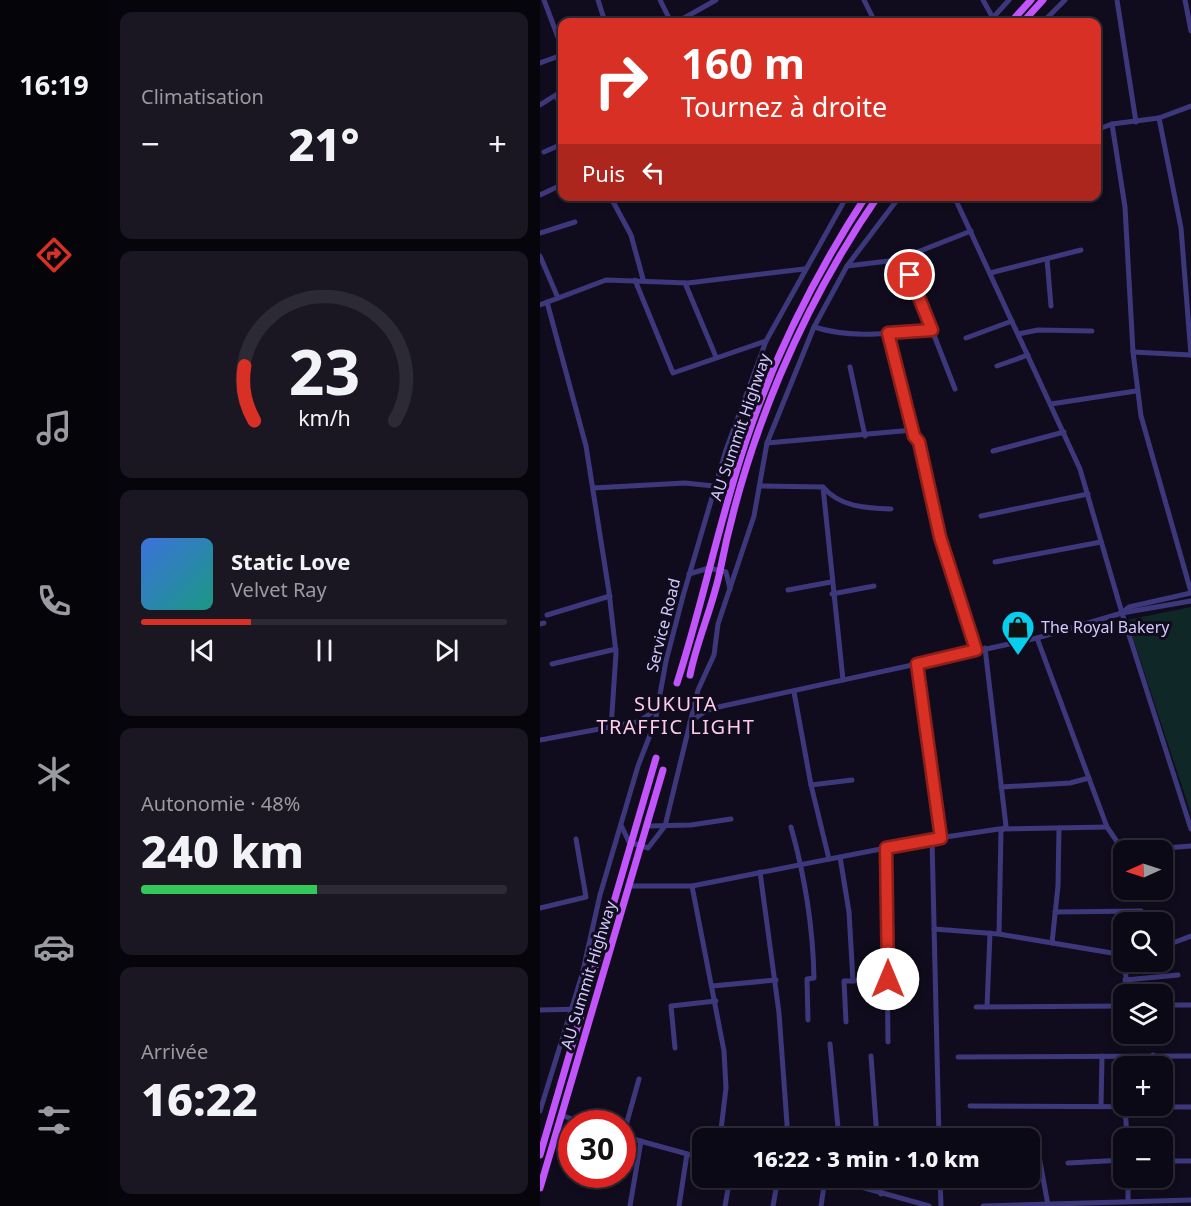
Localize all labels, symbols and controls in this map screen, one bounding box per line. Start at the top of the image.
text: 160 m [681,34,805,91]
icon: right [582,42,660,120]
text: 16:19 [19,66,89,103]
text: Climatisation [141,83,264,110]
text: Tournez à droite [681,88,887,125]
text: 21° [288,113,360,174]
text: − [141,121,160,166]
text: + [488,121,507,166]
icon: left [637,156,670,189]
text: Puis [582,158,625,188]
icon: directions [33,234,75,276]
pin [884,249,935,300]
icon: arrive [893,258,926,291]
text: 23 [288,328,360,413]
street label: AU Summit Highway [705,350,776,503]
text: km/h [298,404,350,433]
icon: music [33,407,75,449]
text: Static Love [231,546,350,576]
text: Velvet Ray [231,576,327,603]
street label: Service Road [641,576,685,674]
icon: phone [33,580,75,622]
shop icon: The Royal Bakery [1000,609,1036,656]
place label: The Royal Bakery [1041,616,1170,638]
icon: previous [186,634,219,667]
icon: pause [308,634,341,667]
icon: next [430,634,463,667]
district label: SUKUTA TRAFFIC LIGHT [597,690,755,740]
icon: climate [33,753,75,795]
text: Autonomie · 48% [141,790,300,817]
text: 240 km [141,820,304,881]
north arrow [1113,840,1173,900]
map controls [1113,840,1173,1188]
street label: AU Summit Highway [555,897,621,1052]
button: search [1113,912,1173,972]
icon: car [33,926,75,968]
position arrow [856,947,920,1011]
button: layers [1113,984,1173,1044]
text: Arrivée [141,1038,208,1065]
button: + [1113,1056,1173,1116]
text: 16:22 [141,1068,258,1129]
icon: filters [33,1099,75,1141]
speed limit sign: 30 [558,1110,636,1188]
button: − [1113,1128,1173,1188]
text: 16:22 · 3 min · 1.0 km [752,1143,980,1173]

